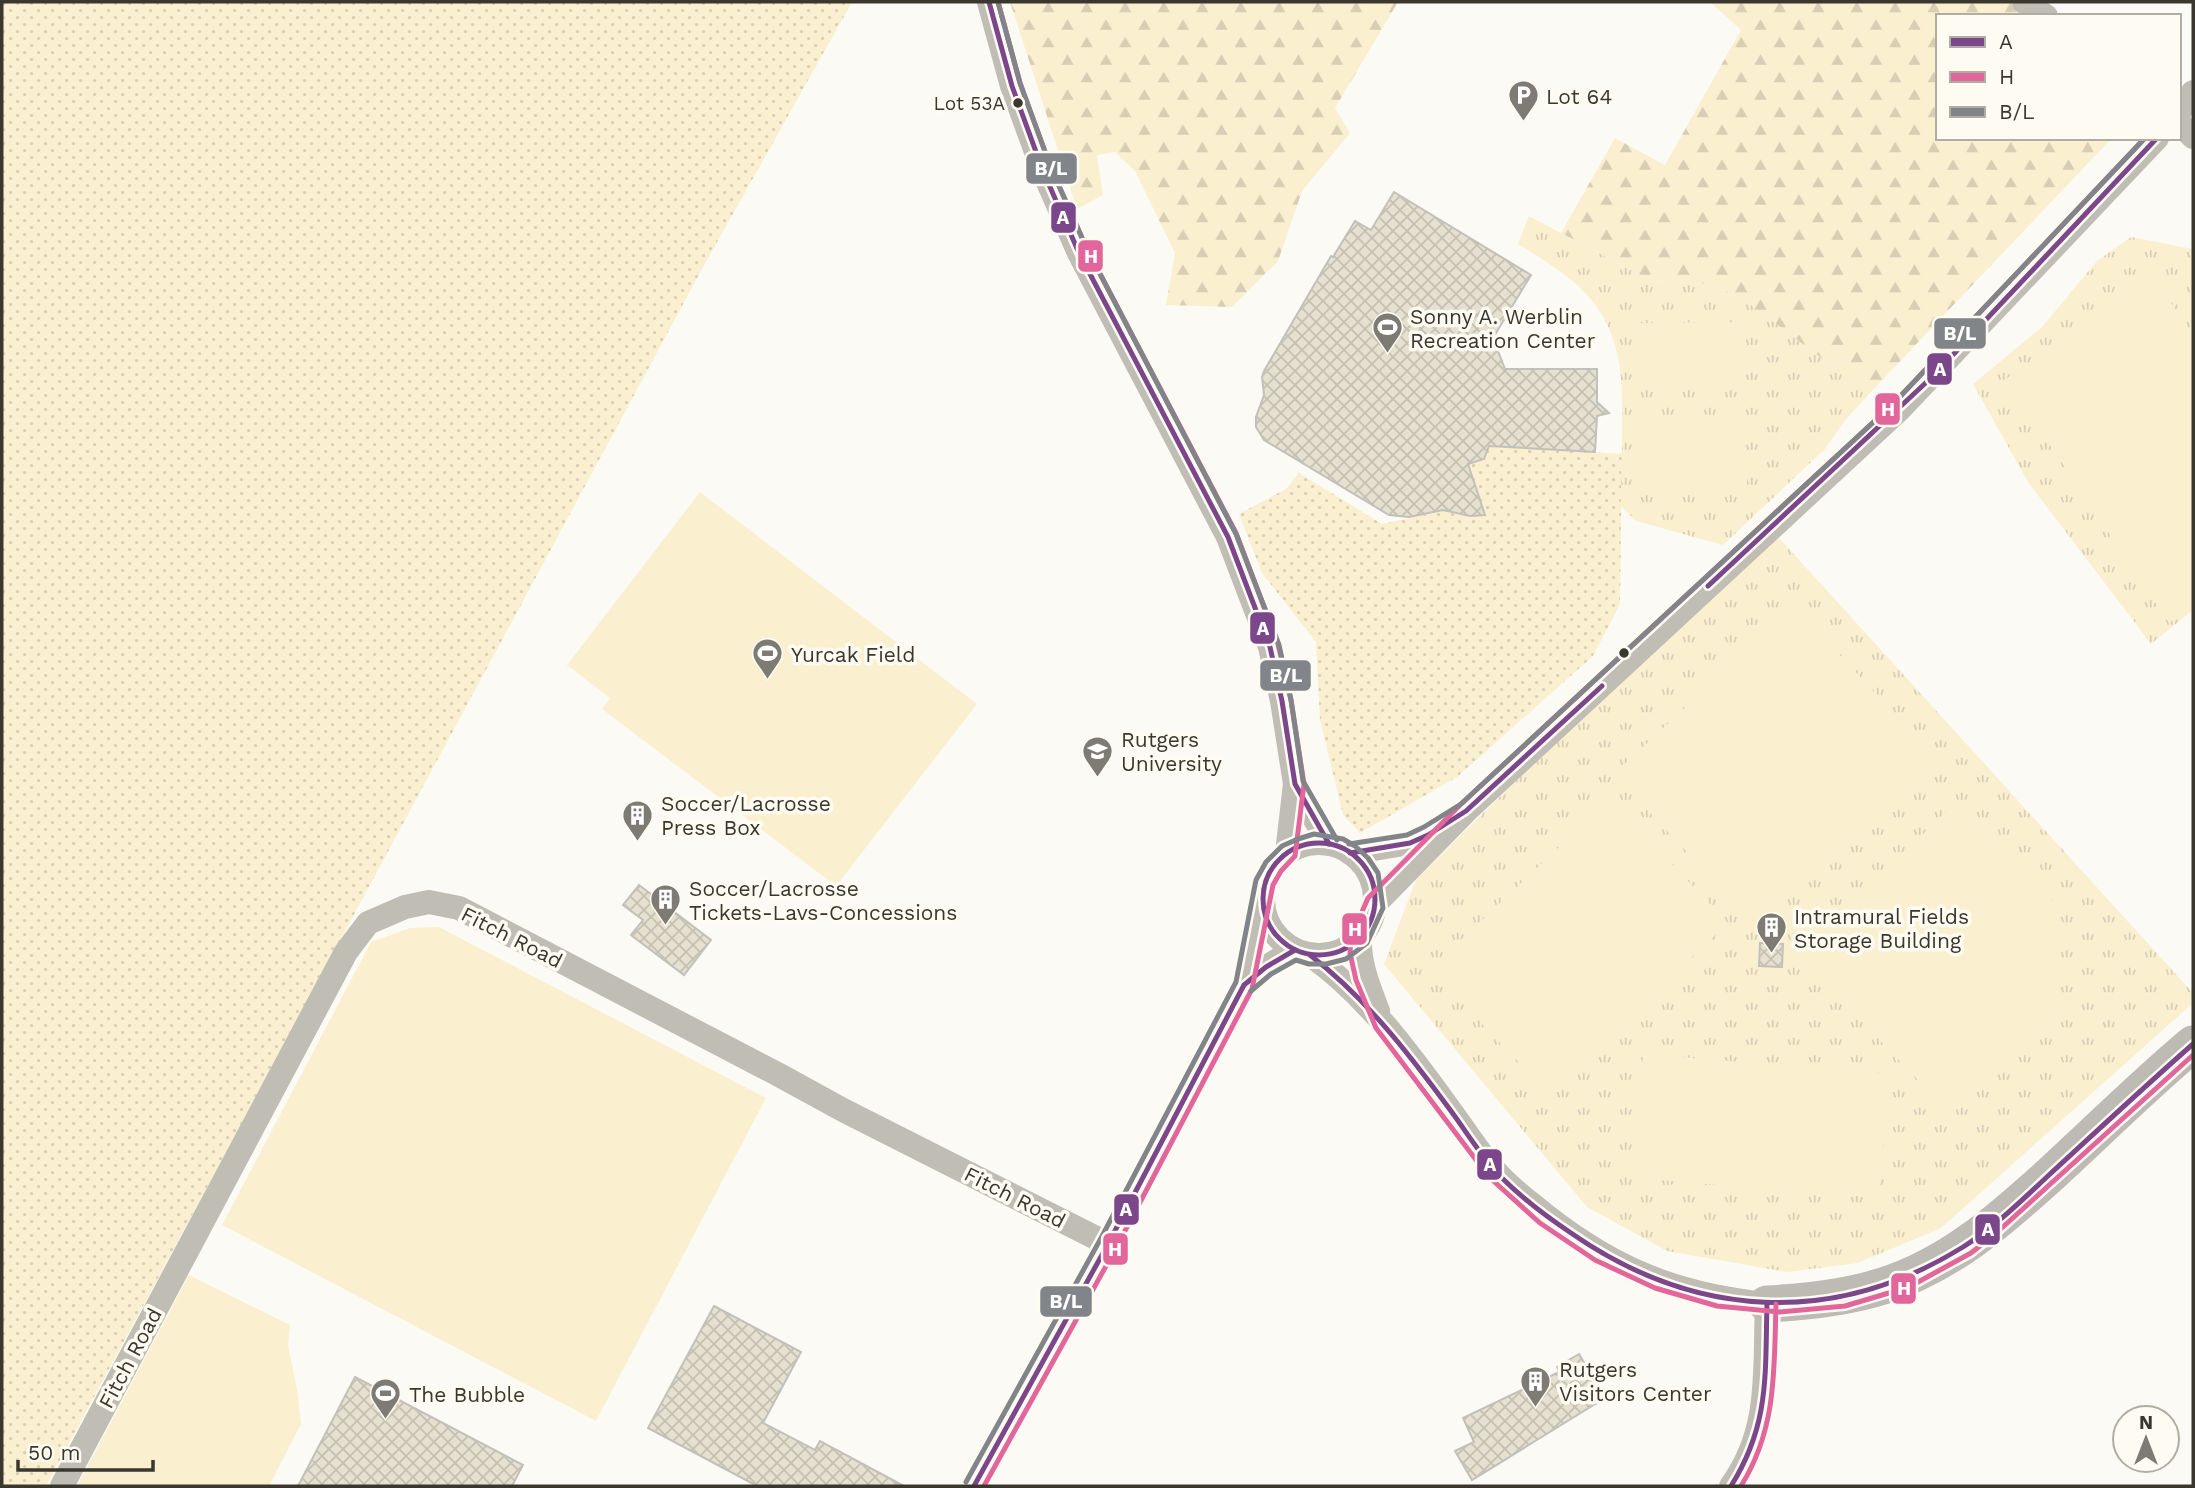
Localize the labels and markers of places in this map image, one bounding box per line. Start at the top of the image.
parking icon: Lot 64 [1506,79,1540,123]
place label: Lot 64 [1546,84,1612,109]
place label: Lot 53A [934,92,1005,115]
marker: Lot 53A [1011,96,1025,110]
place label: Sonny A. Werblin Recreation Center [1410,304,1596,353]
sports icon: Sonny A. Werblin Recreation Center [1370,311,1404,355]
sports icon: Yurcak Field [751,637,785,681]
place label: Yurcak Field [791,642,915,667]
unlabelled marker [1617,646,1631,660]
place label: Rutgers University [1121,727,1222,776]
school or university icon: Rutgers University [1081,734,1115,778]
place label: Soccer/Lacrosse Press Box [661,791,831,840]
building icon: Soccer/Lacrosse Press Box [621,798,655,842]
place label: Soccer/Lacrosse Tickets-Lavs-Concessions [689,876,957,925]
building icon: Soccer/Lacrosse Tickets-Lavs-Concessions [649,883,683,927]
place label: Intramural Fields Storage Building [1794,904,1969,953]
building icon: Intramural Fields Storage Building [1754,911,1788,955]
place label: Rutgers Visitors Center [1559,1357,1712,1406]
building icon: Rutgers Visitors Center [1519,1364,1553,1408]
sports icon: The Bubble [369,1377,403,1421]
place label: The Bubble [409,1382,525,1407]

